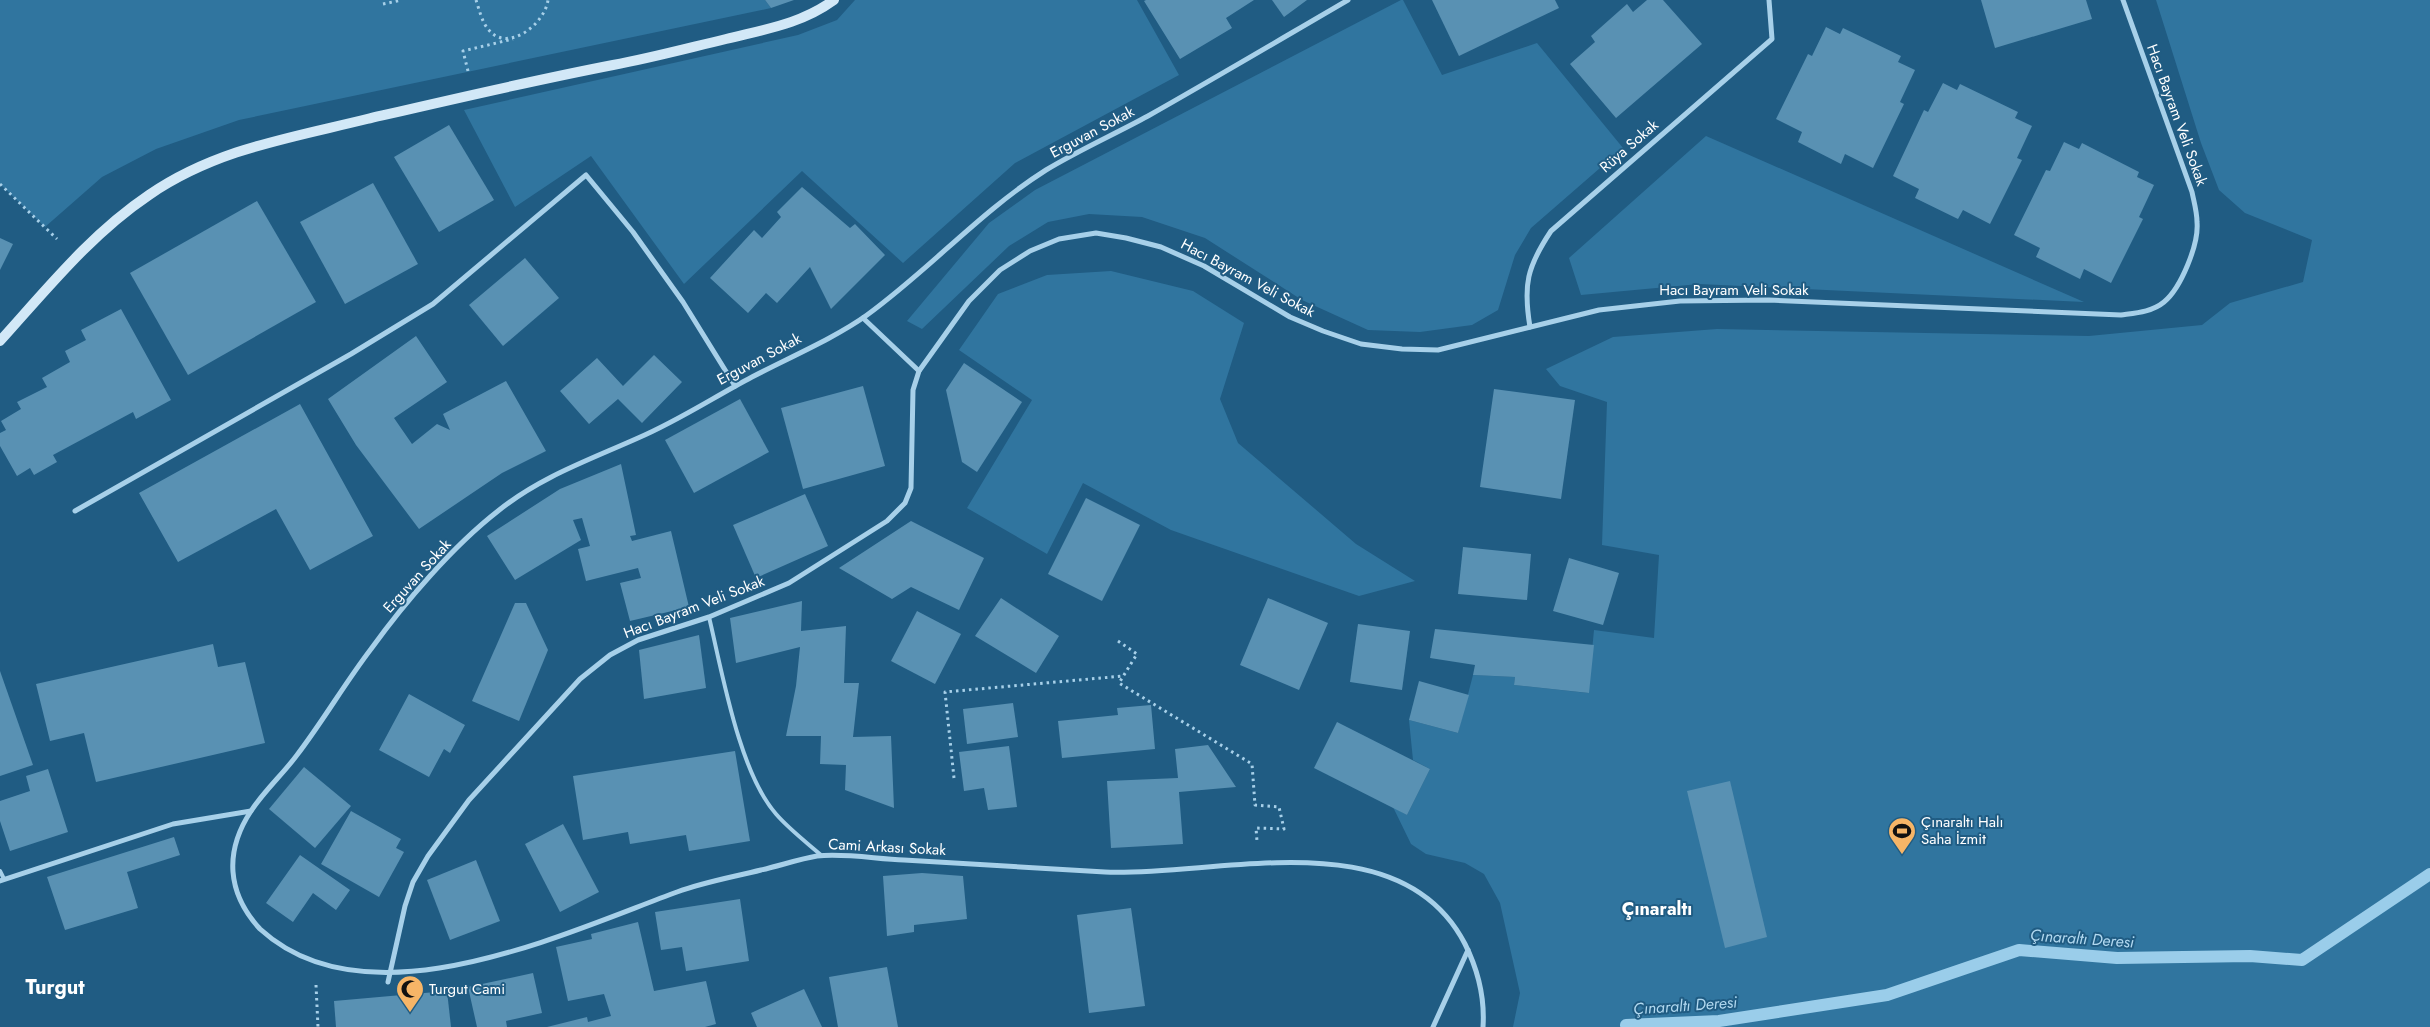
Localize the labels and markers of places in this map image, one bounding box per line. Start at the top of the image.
place label: Çınaraltı Halı Saha İzmit [1921,811,2003,850]
sports icon: Çınaraltı Halı Saha İzmit [1887,816,1917,855]
mosque icon: Turgut Cami [395,974,425,1013]
place label: Turgut Cami [429,978,505,1000]

